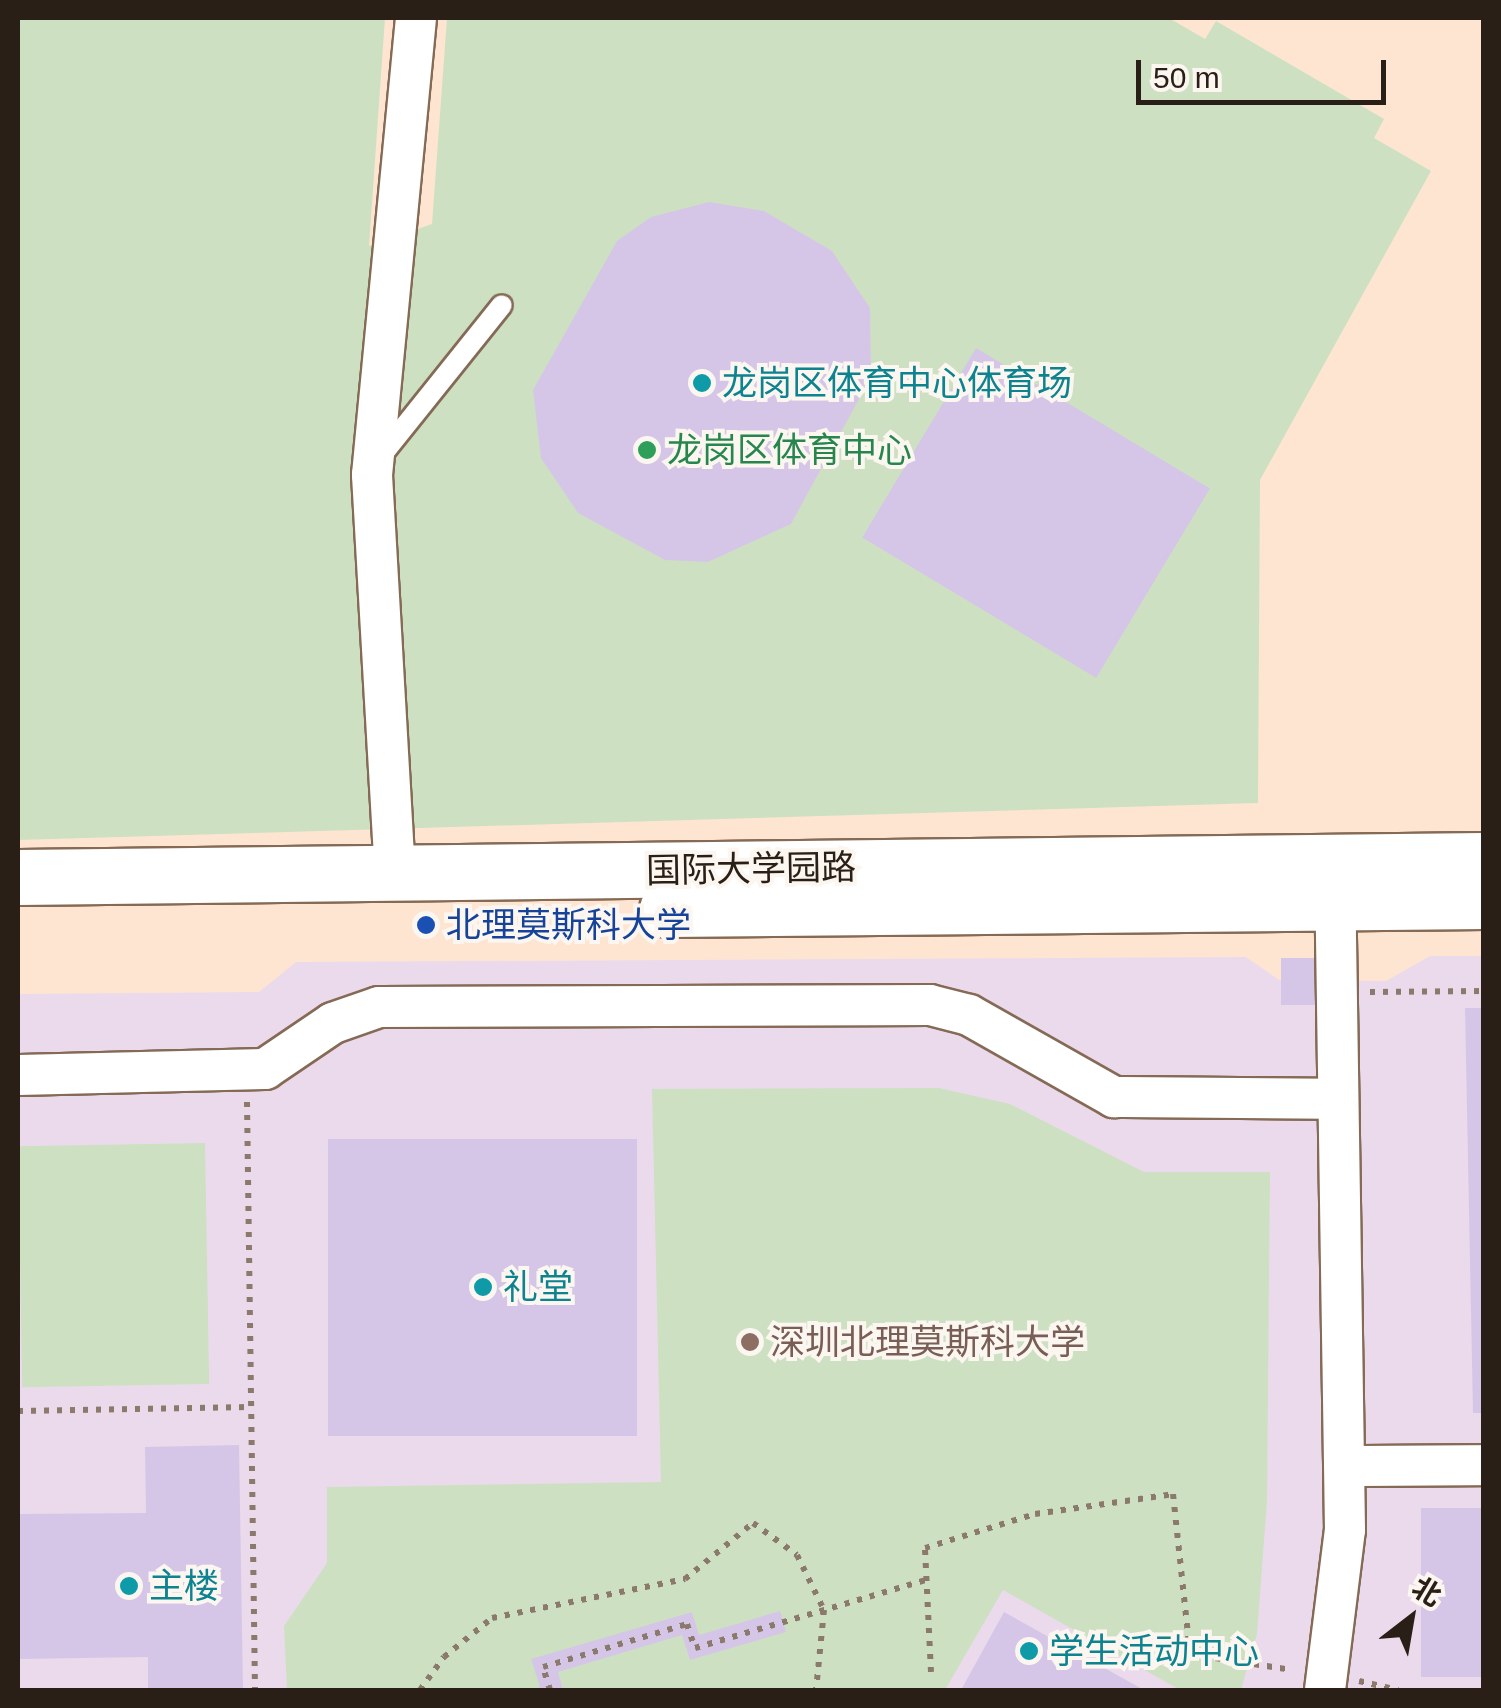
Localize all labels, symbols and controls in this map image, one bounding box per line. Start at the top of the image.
scale bar [1141,40,1391,102]
text: 50 m [1153,61,1220,94]
place label: 龙岗区体育中心体育场 [722,362,1072,404]
marker: 龙岗区体育中心体育场 [691,372,713,394]
place label: 龙岗区体育中心 [667,429,912,471]
marker: 龙岗区体育中心 [636,439,658,461]
street label: 国际大学园路 [646,846,856,892]
place label: 北理莫斯科大学 [446,904,691,946]
marker: 北理莫斯科大学 [415,914,437,936]
place label: 礼堂 [503,1266,573,1308]
marker: 礼堂 [472,1276,494,1298]
place label: 深圳北理莫斯科大学 [770,1321,1085,1363]
marker: 深圳北理莫斯科大学 [739,1331,761,1353]
place label: 主楼 [149,1565,219,1607]
north arrow [1361,1568,1461,1668]
text: 北 [1407,1571,1447,1612]
marker: 主楼 [118,1575,140,1597]
place label: 学生活动中心 [1049,1630,1259,1672]
marker: 学生活动中心 [1018,1640,1040,1662]

